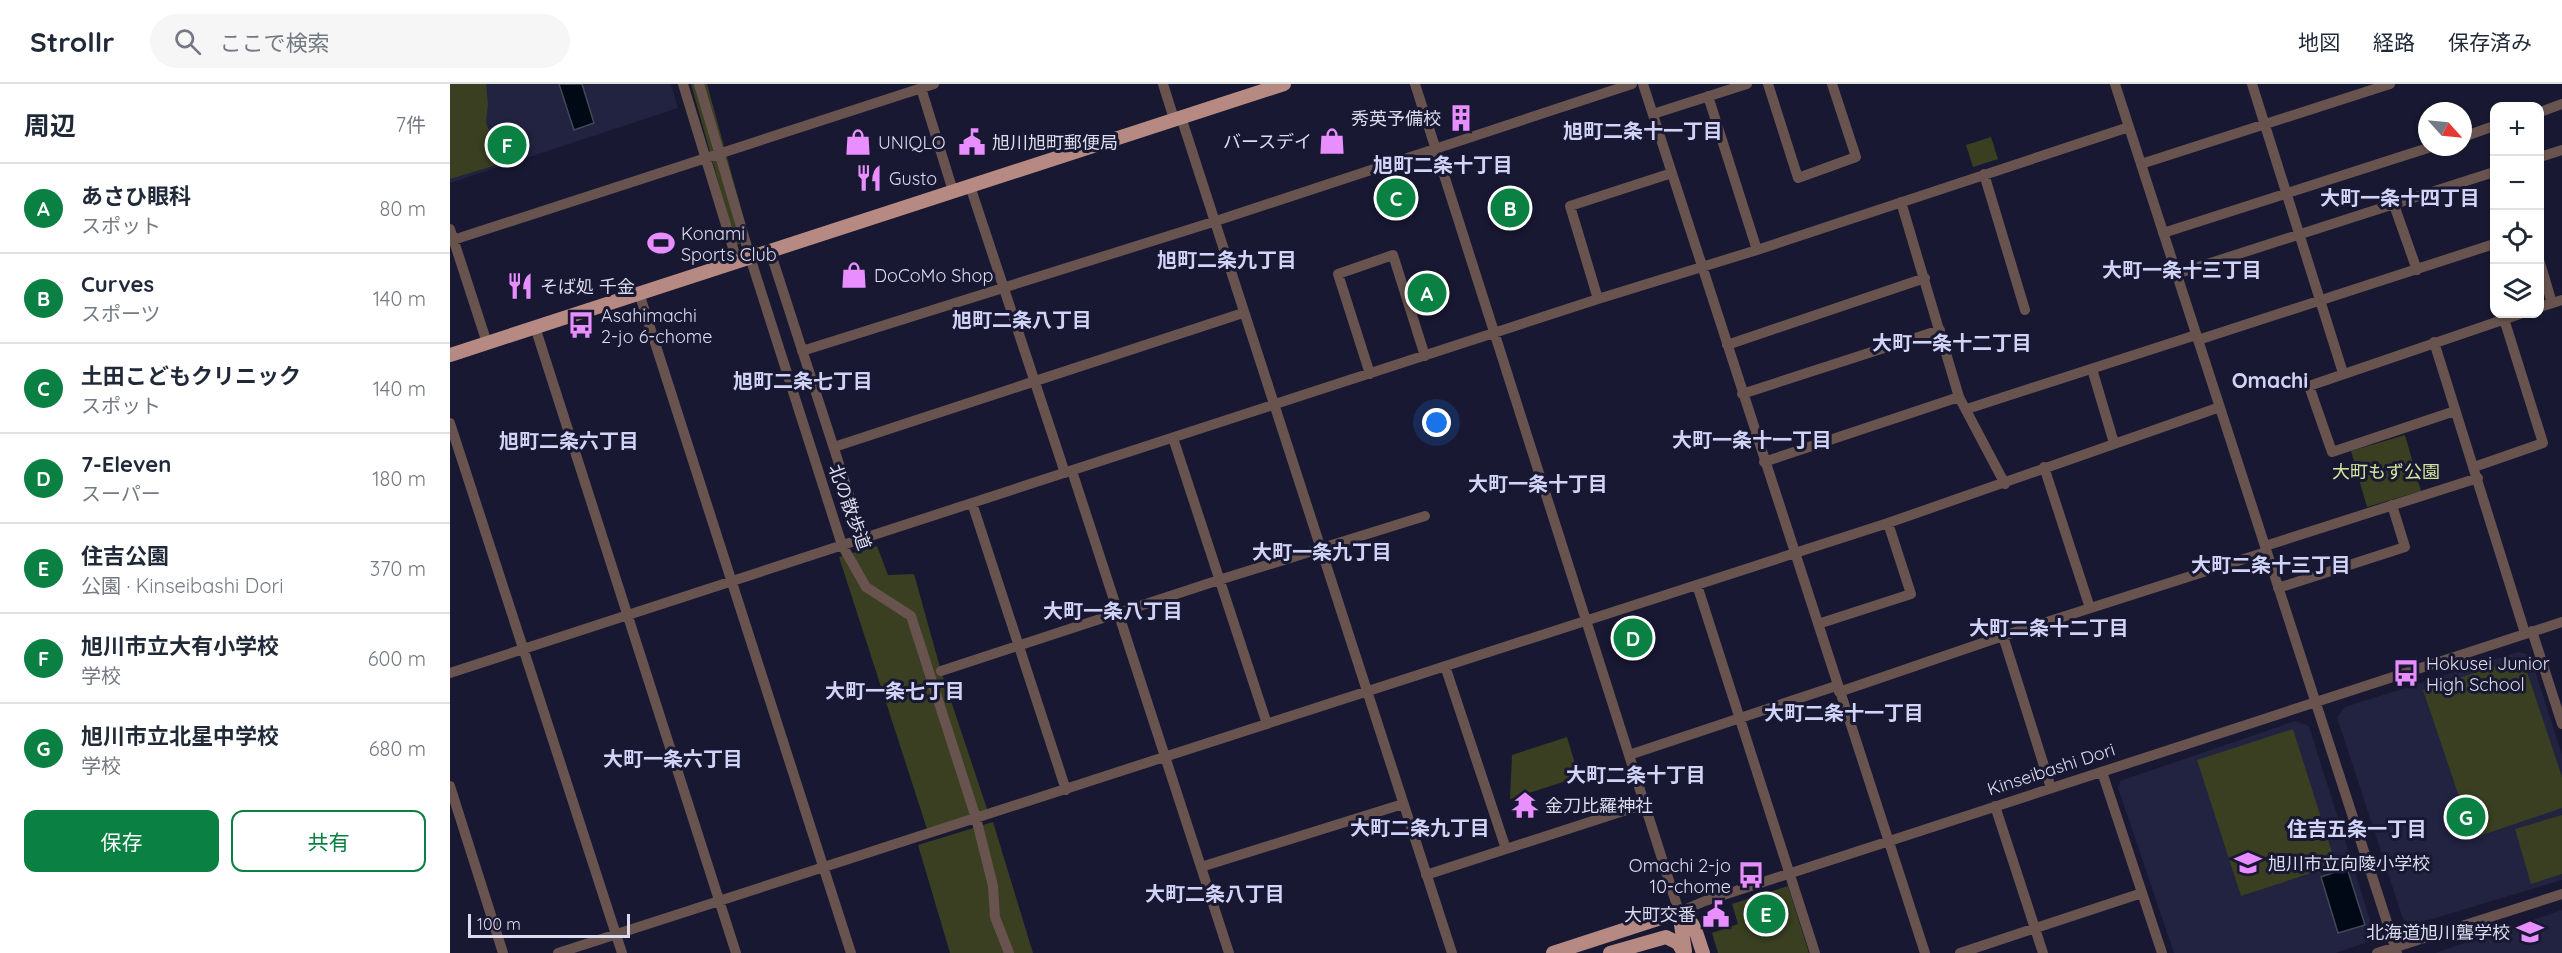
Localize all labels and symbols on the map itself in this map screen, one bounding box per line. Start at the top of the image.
north arrow [2418,102,2472,156]
building icon: 秀英予備校 [1446,103,1476,133]
place label: 秀英予備校 [1351,107,1441,130]
district label: 旭町二条十一丁目 [1563,118,1723,143]
pin: F [488,122,526,168]
shop icon: バースデイ [1317,126,1347,156]
shop icon: UNIQLO [843,127,873,157]
public building icon: 旭川旭町郵便局 [957,127,987,157]
place label: バースデイ [1223,130,1312,153]
place label: UNIQLO [878,131,946,154]
place label: 旭川旭町郵便局 [992,131,1118,154]
district label: 旭町二条十丁目 [1373,152,1513,177]
restaurant icon: Gusto [854,163,884,193]
place label: Gusto [889,167,937,190]
pin: C [1376,176,1416,220]
district label: 大町一条十四丁目 [2320,185,2480,210]
pin: B [1490,186,1530,230]
place label: Konami Sports Club [681,222,777,266]
sports icon: Konami Sports Club [646,228,676,258]
district label: 旭町二条九丁目 [1157,247,1297,272]
district label: 大町一条十三丁目 [2102,257,2262,282]
shop icon: DoCoMo Shop [839,260,869,290]
place label: DoCoMo Shop [874,264,993,287]
pin: A [1408,270,1446,316]
restaurant icon: そば処 千金 [505,271,535,301]
place label: そば処 千金 [540,275,635,298]
place label: Asahimachi 2-jo 6-chome [601,304,712,348]
district label: 旭町二条八丁目 [952,307,1092,332]
bus stop icon: Asahimachi 2-jo 6-chome [566,310,596,340]
district label: 大町一条十二丁目 [1872,330,2032,355]
district label: Omachi [2232,367,2308,393]
district label: 旭町二条七丁目 [733,368,873,393]
your location [1422,408,1451,437]
district label: 大町一条十一丁目 [1672,427,1832,452]
district label: 旭町二条六丁目 [499,428,639,453]
park label: 大町もず公園 [2332,460,2440,483]
street label: 北の散歩道 [824,461,876,553]
district label: 大町一条十丁目 [1468,471,1608,496]
district label: 大町一条九丁目 [1252,539,1392,564]
district label: 大町二条十三丁目 [2191,552,2351,577]
district label: 大町一条八丁目 [1043,598,1183,623]
district label: 大町二条十二丁目 [1969,615,2129,640]
pin: D [1614,616,1652,660]
place label: Hokusei Junior High School [2426,652,2550,696]
bus stop icon: Hokusei Junior High School [2391,658,2421,688]
district label: 大町一条七丁目 [825,678,965,703]
district label: 大町二条十一丁目 [1764,700,1924,725]
street label: Kinseibashi Dori [1984,738,2118,800]
district label: 大町一条六丁目 [603,746,743,771]
district label: 大町二条十丁目 [1566,762,1706,787]
temple icon: 金刀比羅神社 [1510,790,1540,820]
place label: 金刀比羅神社 [1545,794,1653,817]
pin: G [2446,794,2486,840]
district label: 大町二条九丁目 [1350,815,1490,840]
district label: 住吉五条一丁目 [2287,816,2427,841]
school or university icon: 旭川市立向陵小学校 [2233,848,2263,878]
place label: 旭川市立向陵小学校 [2268,852,2430,875]
place label: Omachi 2-jo 10-chome [1629,854,1731,898]
bus stop icon: Omachi 2-jo 10-chome [1736,860,1766,890]
district label: 大町二条八丁目 [1145,881,1285,906]
pin: E [1746,892,1786,936]
public building icon: 大町交番 [1701,899,1731,929]
place label: 大町交番 [1624,903,1696,926]
scale bar [468,911,630,938]
school or university icon: 北海道旭川聾学校 [2515,917,2545,947]
place label: 北海道旭川聾学校 [2366,921,2510,944]

